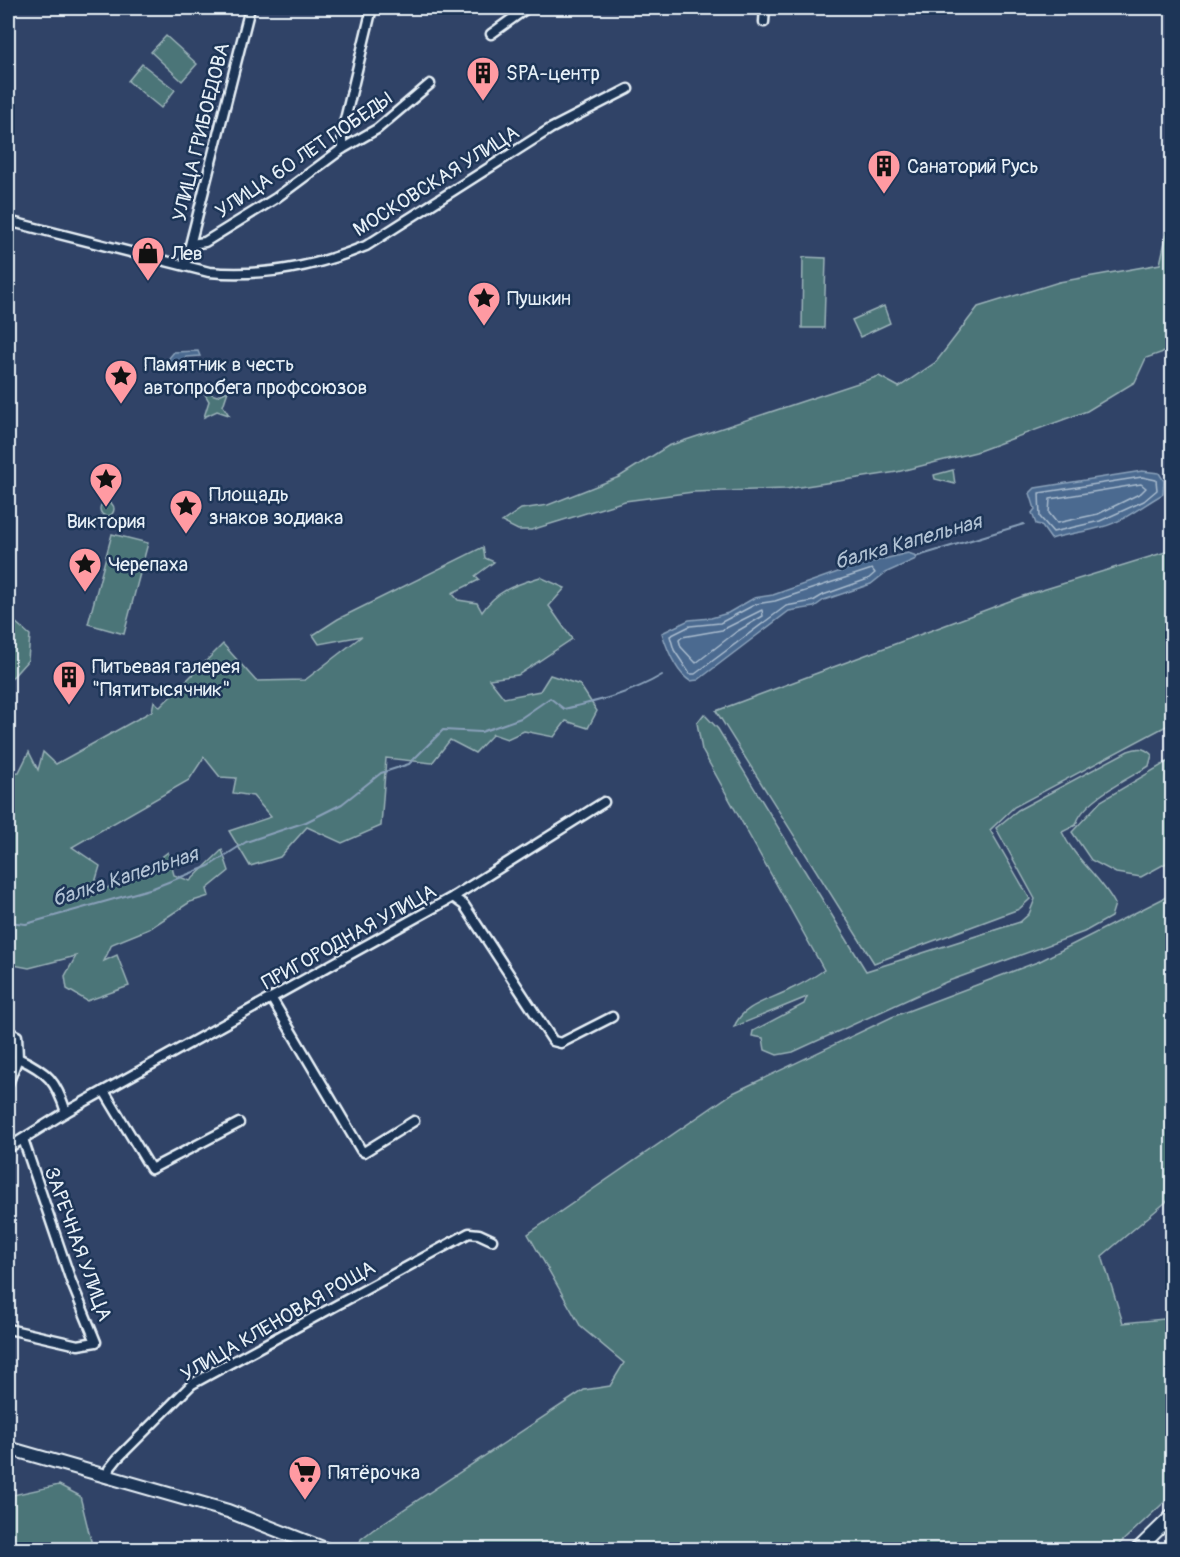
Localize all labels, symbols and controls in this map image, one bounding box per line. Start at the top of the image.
street label: УЛИЦА ГРИБОЕДОВА [167,40,235,224]
building icon: SPA-центр [465,55,501,102]
place label: SPA-центр [506,61,600,86]
street label: УЛИЦА 60 ЛЕТ ПОБЕДЫ [211,86,397,224]
street label: МОСКОВСКАЯ УЛИЦА [348,120,524,242]
building icon: Санаторий Русь [866,148,902,195]
place label: Санаторий Русь [907,154,1039,179]
shop icon: Лев [130,235,166,282]
place label: Лев [170,241,203,266]
place icon: Пушкин [466,280,502,327]
place label: Пушкин [507,286,571,311]
place label: Памятник в честь автопробега профсоюзов [144,352,367,400]
place icon: Памятник в честь автопробега профсоюзов [103,358,139,405]
place icon: Виктория [88,461,124,508]
place label: Площадь знаков зодиака [209,482,343,530]
place icon: Площадь знаков зодиака [168,488,204,535]
water label: балка Капельная [831,508,987,576]
place label: Виктория [66,509,146,534]
place icon: Черепаха [67,546,103,593]
place label: Черепаха [108,552,188,577]
place label: Питьевая галерея "Пятитысячник" [92,654,240,702]
building icon: Питьевая галерея "Пятитысячник" [51,659,87,706]
water label: балка Капельная [49,840,203,913]
street label: ПРИГОРОДНАЯ УЛИЦА [257,879,441,995]
street label: ЗАРЕЧНАЯ УЛИЦА [39,1164,117,1324]
street label: УЛИЦА КЛЕНОВАЯ РОЩА [176,1255,380,1387]
supermarket icon: Пятёрочка [287,1454,323,1501]
place label: Пятёрочка [328,1460,420,1485]

